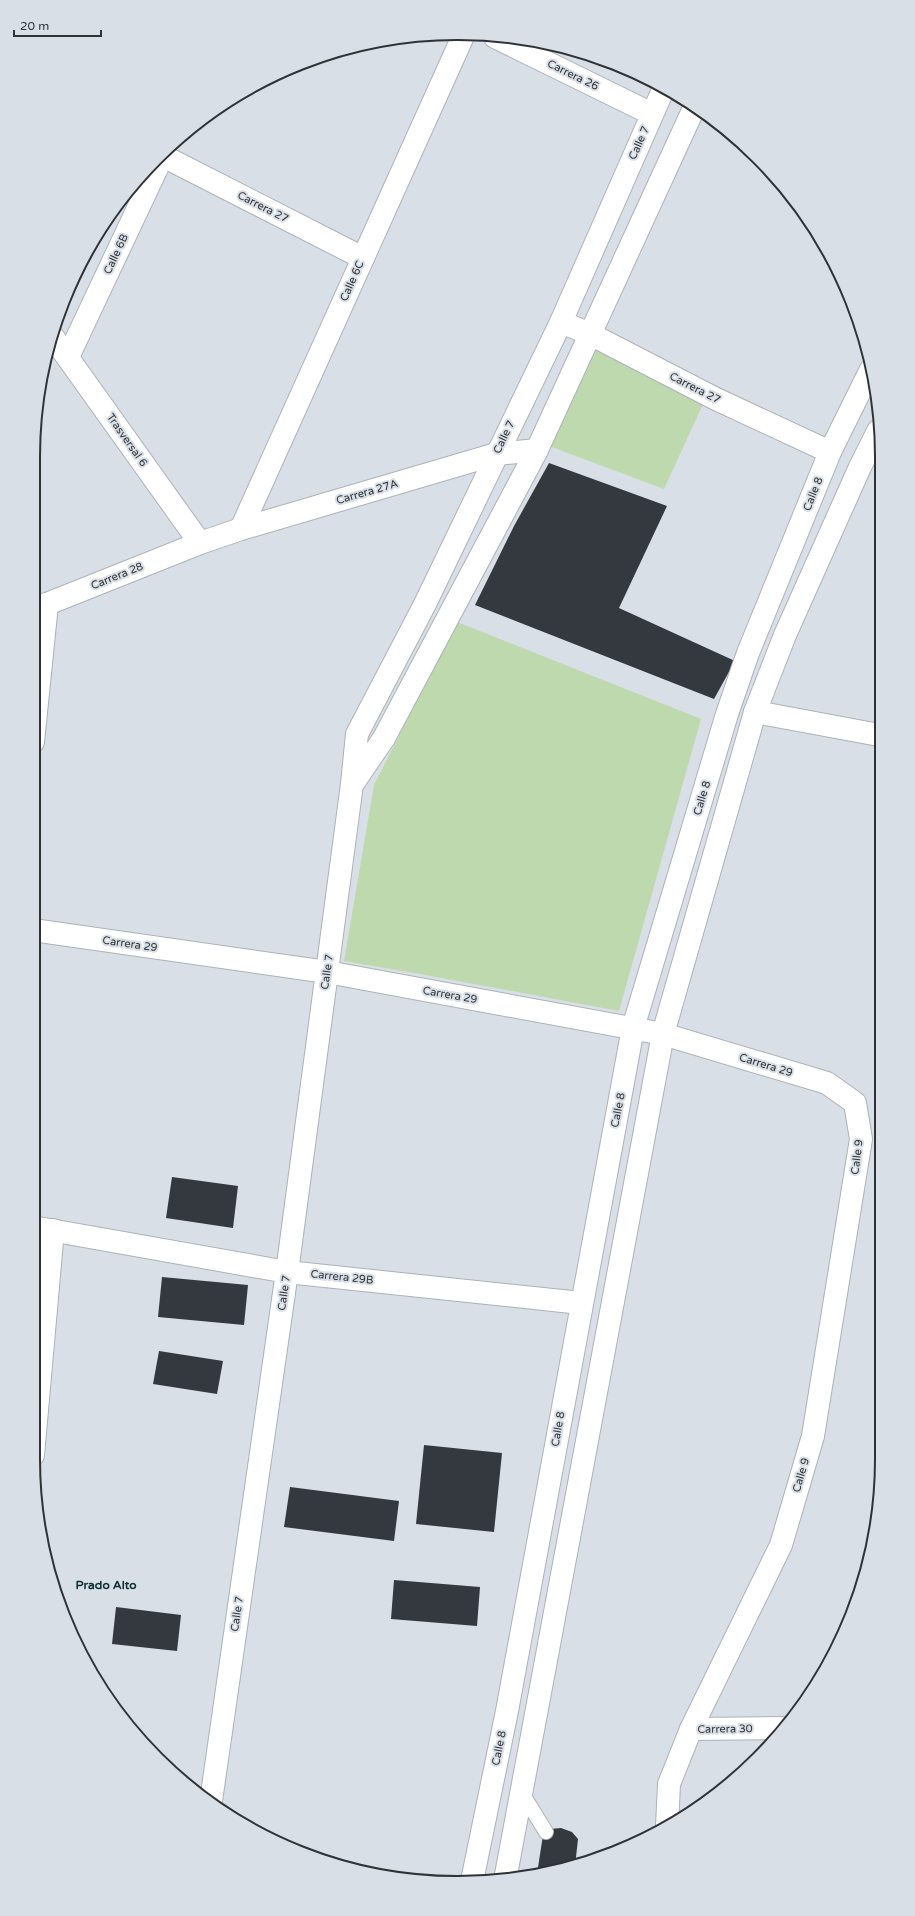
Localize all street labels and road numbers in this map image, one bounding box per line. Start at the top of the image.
street label: Carrera 26 [545,57,601,93]
street label: Calle 7 [626,124,652,162]
street label: Carrera 27 [235,189,291,225]
street label: Calle 6B [101,231,131,276]
street label: Calle 6C [337,258,367,303]
street label: Carrera 27 [667,370,723,406]
street label: Trasversal 6 [104,411,150,469]
street label: Calle 7 [490,418,518,456]
street label: Calle 8 [800,475,826,513]
street label: Carrera 27A [335,477,399,507]
street label: Carrera 28 [89,560,145,592]
street label: Calle 8 [691,779,713,817]
street label: Carrera 29 [102,934,158,954]
street label: Calle 7 [318,954,336,990]
street label: Carrera 29 [422,984,478,1006]
street label: Carrera 29 [738,1051,794,1079]
street label: Calle 8 [608,1091,628,1129]
street label: Calle 9 [848,1139,866,1175]
street label: Carrera 29B [310,1267,374,1287]
street label: Calle 7 [275,1275,293,1311]
street label: Calle 8 [549,1410,567,1448]
street label: Calle 9 [790,1456,812,1494]
street label: Calle 7 [228,1596,246,1632]
street label: Carrera 30 [697,1722,753,1736]
street label: Calle 8 [489,1729,509,1767]

